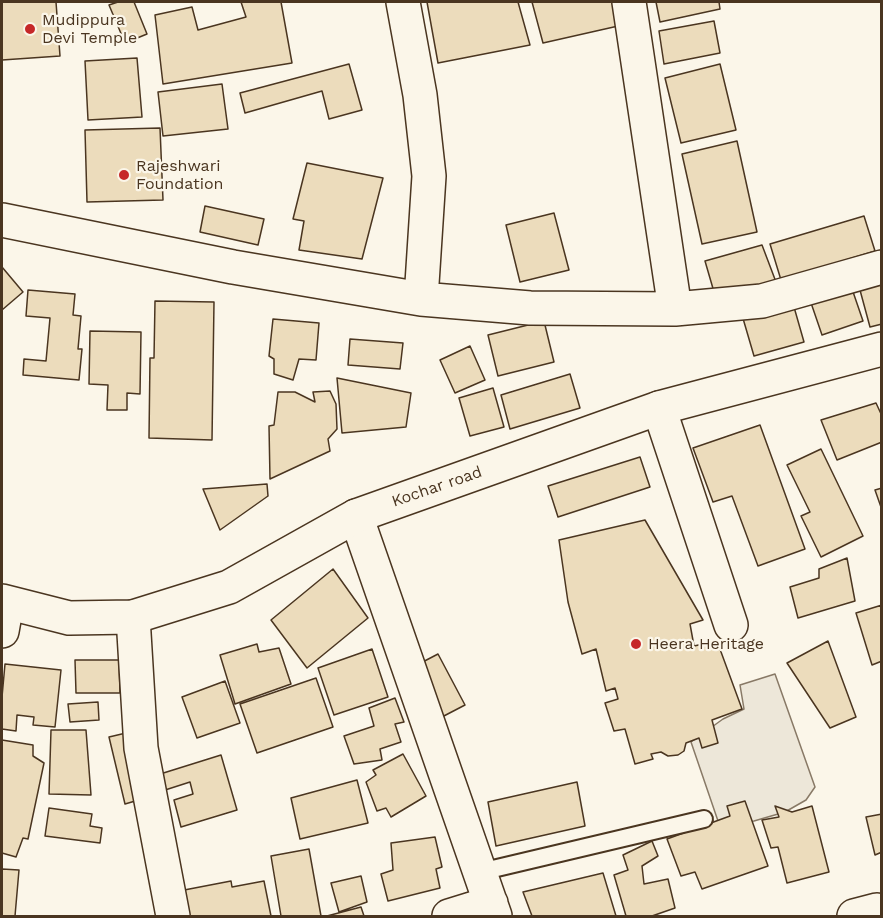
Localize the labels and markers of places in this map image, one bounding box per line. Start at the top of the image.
place label: Mudippura Devi Temple [42,10,137,48]
marker: Mudippura Devi Temple [23,22,37,36]
place label: Rajeshwari Foundation [136,156,223,194]
marker: Rajeshwari Foundation [117,168,131,182]
place label: Heera Heritage [648,634,764,654]
marker: Heera Heritage [629,637,643,651]

